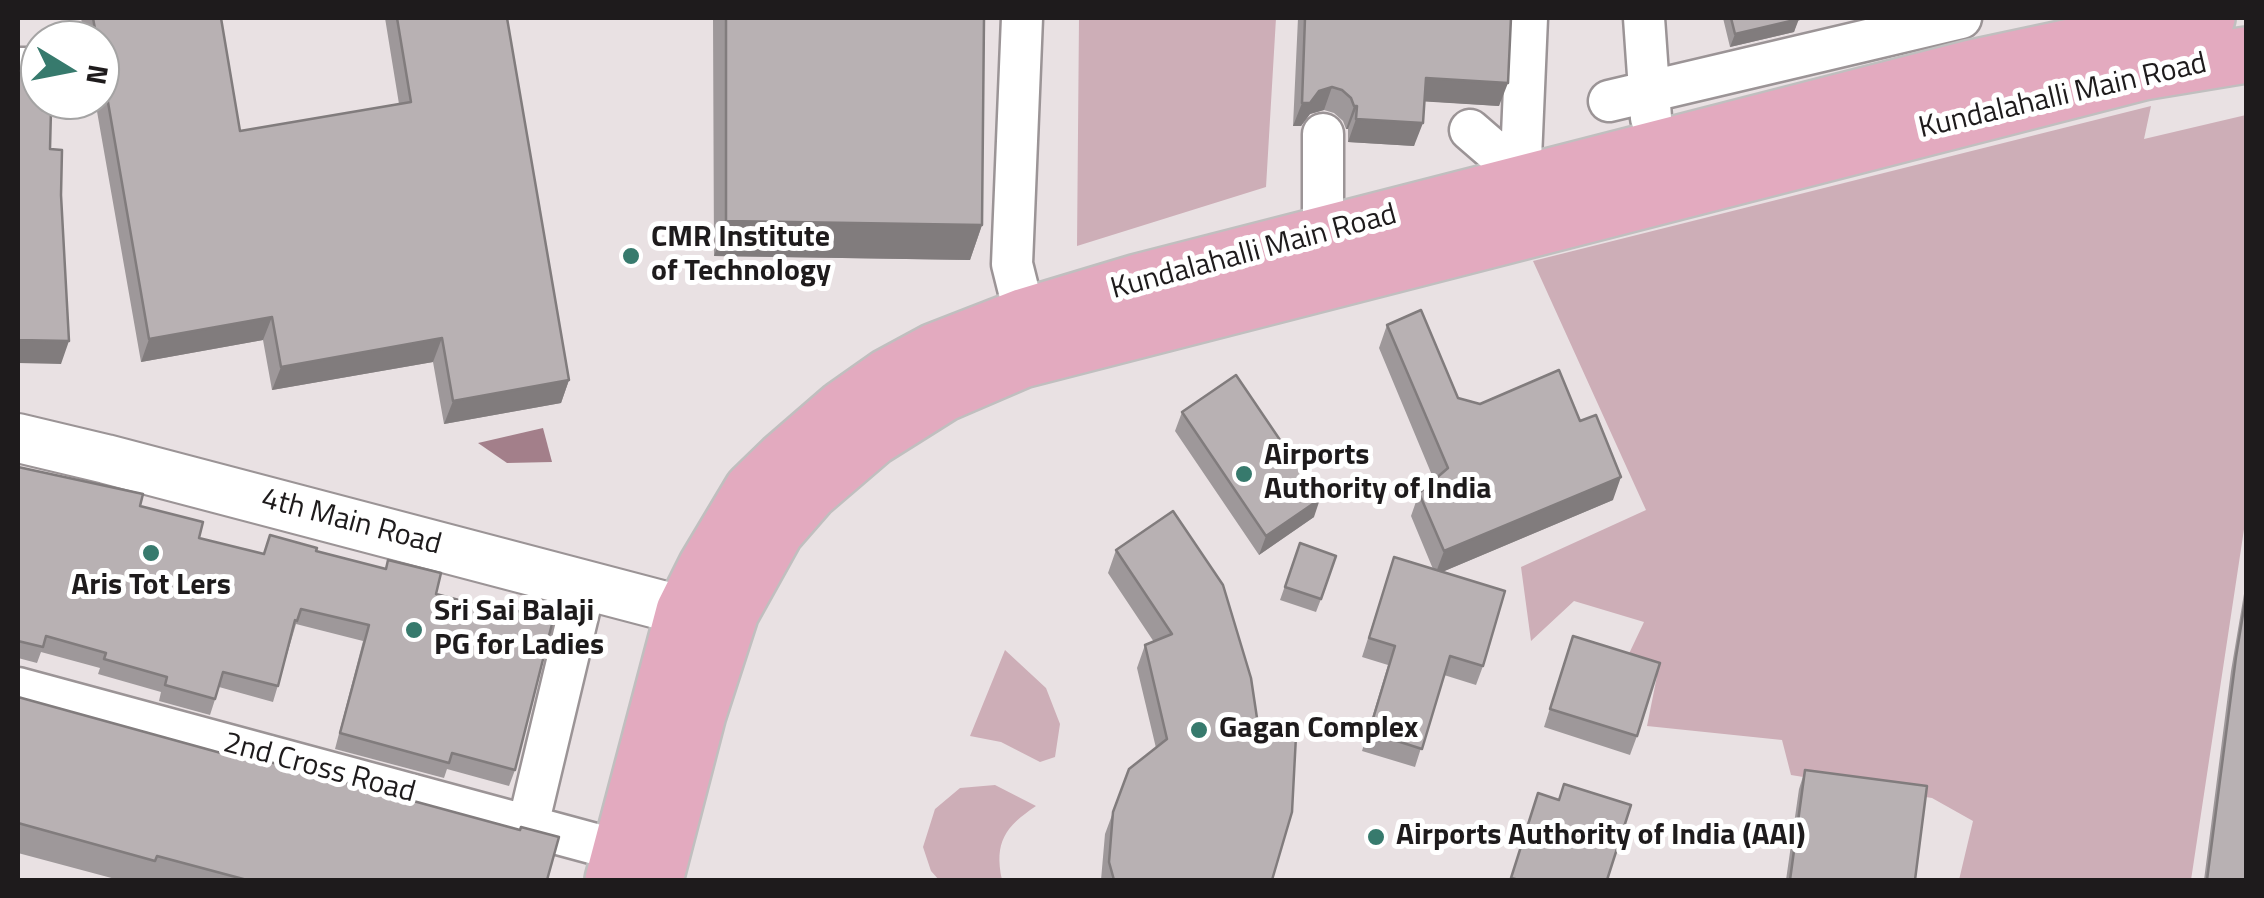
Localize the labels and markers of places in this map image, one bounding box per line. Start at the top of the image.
place label: CMR Institute of Technology [651,221,831,292]
marker: CMR Institute of Technology [620,245,642,267]
place label: Airports Authority of India [1264,439,1492,510]
marker: Airports Authority of India [1233,463,1255,485]
marker: Aris Tot Lers [140,542,162,564]
place label: Aris Tot Lers [71,569,231,605]
place label: Sri Sai Balaji PG for Ladies [434,595,604,666]
marker: Sri Sai Balaji PG for Ladies [403,619,425,641]
place label: Gagan Complex [1219,712,1418,748]
marker: Gagan Complex [1188,719,1210,741]
place label: Airports Authority of India (AAI) [1396,819,1805,855]
marker: Airports Authority of India (AAI) [1365,826,1387,848]

